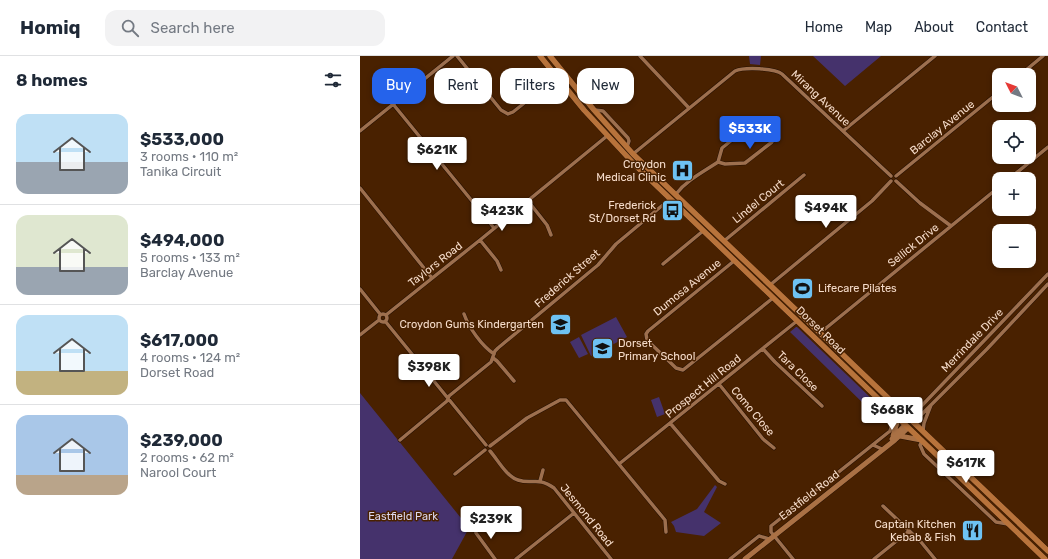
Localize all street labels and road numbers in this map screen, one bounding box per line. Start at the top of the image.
street label: Mirang Avenue [789,68,853,129]
street label: Barclay Avenue [908,98,977,157]
street label: Lindel Court [730,176,787,226]
street label: Sellick Drive [885,221,941,270]
street label: Taylors Road [406,239,465,290]
street label: Frederick Street [532,246,603,310]
street label: Dumosa Avenue [651,256,724,319]
street label: Dorset Road [794,304,848,357]
street label: Merrindale Drive [939,306,1006,375]
street label: Tara Close [774,348,821,394]
street label: Prospect Hill Road [663,352,744,421]
street label: Como Close [728,384,777,439]
street label: Eastfield Road [777,468,842,523]
street label: Jesmond Road [557,481,616,549]

